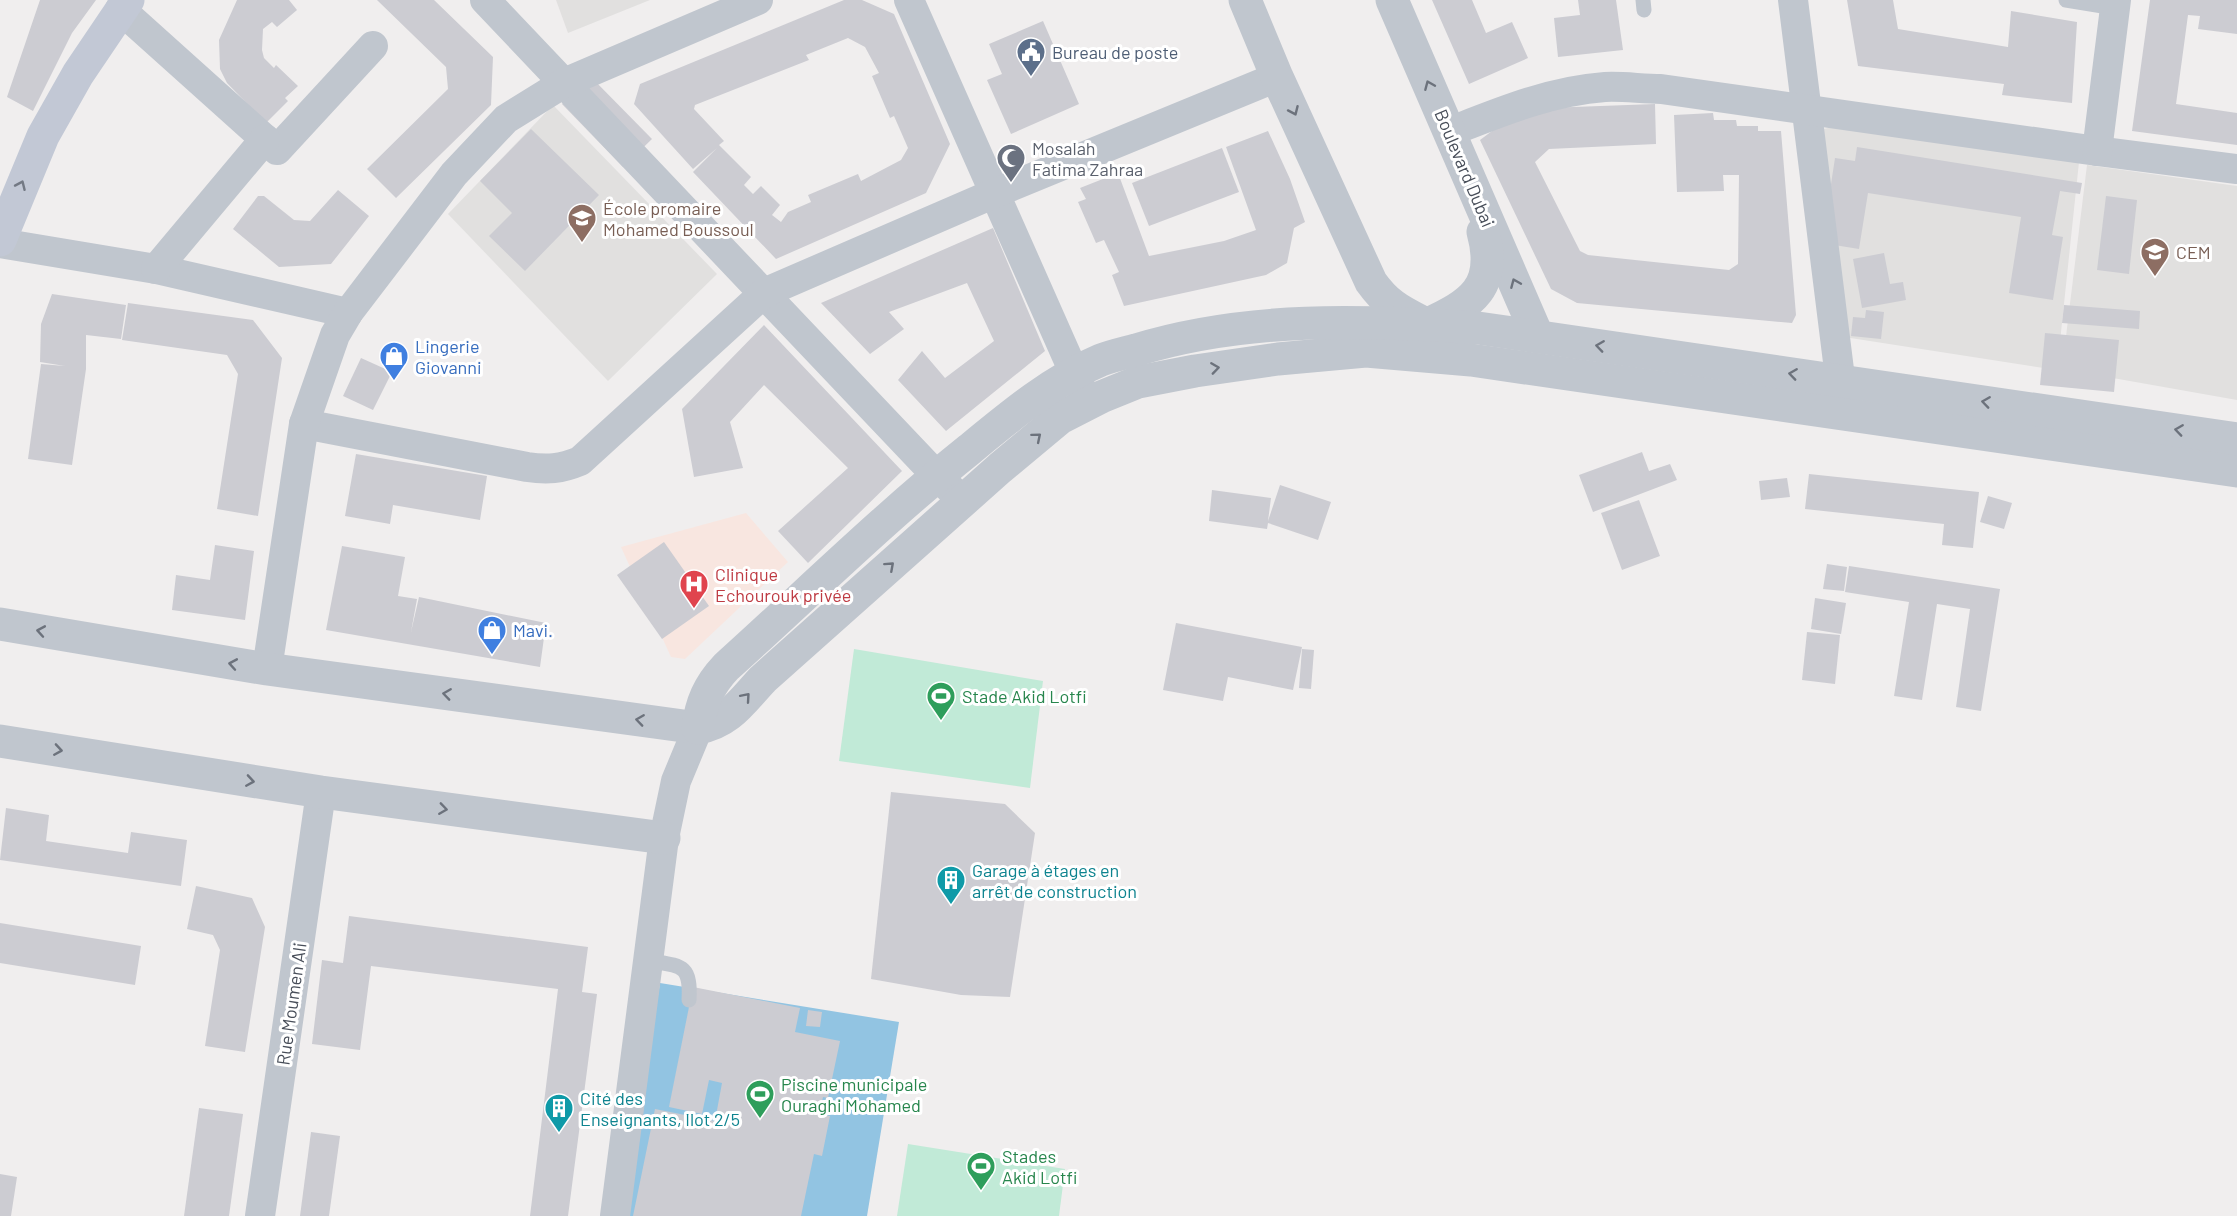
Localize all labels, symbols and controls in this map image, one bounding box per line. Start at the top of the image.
public building icon: Bureau de poste [1015,36,1047,78]
place label: Bureau de poste [1052,41,1178,63]
one-way arrow [1424,80,1436,91]
one-way arrow [1286,105,1298,116]
street label: Boulevard Dubai [1430,106,1500,230]
place label: Mosalah Fatima Zahraa [1032,137,1143,180]
mosque icon: Mosalah Fatima Zahraa [995,142,1027,184]
one-way arrow [14,181,26,192]
place label: École promaire Mohamed Boussoul [603,197,754,240]
school or university icon: École promaire Mohamed Boussoul [566,202,598,244]
school or university icon: CEM [2139,236,2171,278]
place label: CEM [2176,241,2211,263]
one-way arrow [1510,278,1522,289]
place label: Lingerie Giovanni [415,335,482,378]
shop icon: Lingerie Giovanni [378,340,410,382]
one-way arrow [1596,340,1605,352]
one-way arrow [1211,362,1220,374]
one-way arrow [1789,369,1798,381]
one-way arrow [1982,397,1991,409]
one-way arrow [2174,425,2184,437]
one-way arrow [1030,434,1041,445]
one-way arrow [883,562,894,573]
place label: Clinique Echourouk privée [715,563,851,606]
hospital icon: Clinique Echourouk privée [678,568,710,610]
shop icon: Mavi. [476,614,508,656]
place label: Mavi. [513,619,553,641]
one-way arrow [36,625,46,638]
one-way arrow [229,658,238,670]
sports icon: Stade Akid Lotfi [925,680,957,722]
place label: Stade Akid Lotfi [962,685,1087,707]
one-way arrow [443,688,452,700]
one-way arrow [739,693,750,704]
one-way arrow [636,714,645,726]
one-way arrow [53,744,62,756]
one-way arrow [245,774,255,787]
one-way arrow [439,802,448,814]
place label: Garage à étages en arrêt de construction [972,859,1137,902]
building icon: Garage à étages en arrêt de construction [935,864,967,906]
street label: Rue Moumen Ali [272,941,310,1067]
place label: Piscine municipale Ouraghi Mohamed [781,1073,927,1116]
sports icon: Piscine municipale Ouraghi Mohamed [744,1078,776,1120]
place label: Cité des Enseignants, Ilot 2/5 [580,1087,740,1130]
building icon: Cité des Enseignants, Ilot 2/5 [543,1092,575,1134]
place label: Stades Akid Lotfi [1002,1145,1077,1188]
sports icon: Stades Akid Lotfi [965,1150,997,1192]

